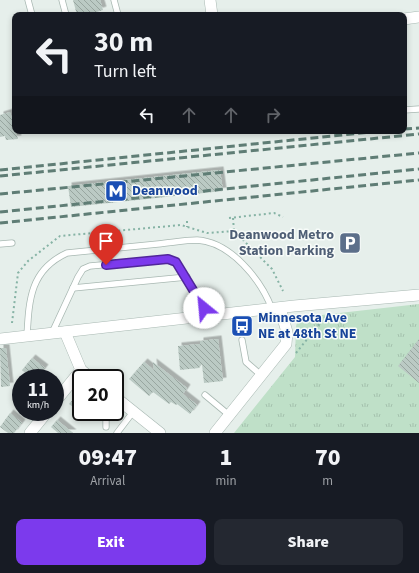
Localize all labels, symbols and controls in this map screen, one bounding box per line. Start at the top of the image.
text: 30 m [94,22,153,62]
icon: left [28,28,80,80]
text: Turn left [94,59,156,84]
icon: left [136,104,158,126]
icon: ahead [178,104,200,126]
icon: ahead [220,104,242,126]
icon: right [262,104,284,126]
metro station icon: Deanwood [103,178,129,204]
place label: Deanwood [132,181,198,201]
pin [89,224,123,265]
place label: Deanwood Metro Station Parking [229,225,335,261]
icon: arrive [95,230,117,252]
parking icon: Deanwood Metro Station Parking [337,230,363,256]
position arrow [183,287,225,329]
place label: Minnesota Ave NE at 48th St NE [258,308,357,344]
bus stop icon: Minnesota Ave NE at 48th St NE [229,313,255,339]
speed limit sign: 20 [72,369,124,421]
text: 11 [27,376,49,404]
text: km/h [27,398,49,412]
text: 09:47 [78,440,137,475]
text: 1 [220,440,232,475]
text: 70 [315,440,341,475]
text: Arrival [90,472,125,490]
text: min [215,472,237,490]
text: m [322,472,333,490]
button: Exit [16,519,206,565]
button: Share [214,519,403,565]

